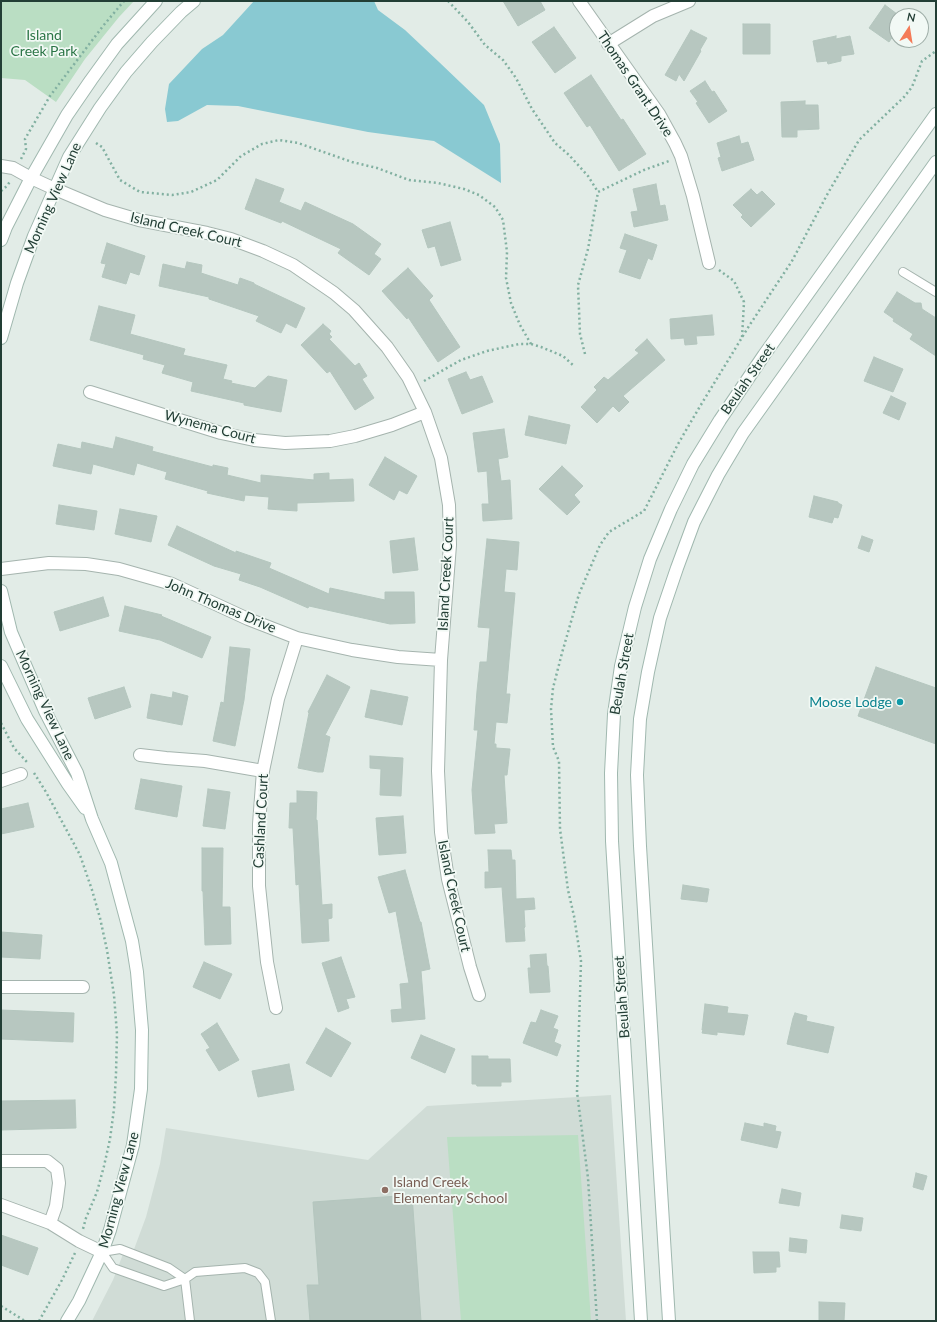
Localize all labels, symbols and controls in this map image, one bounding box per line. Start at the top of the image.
north arrow [889,8,929,48]
text: N [906,10,917,24]
park label: Island Creek Park [11,27,77,60]
street label: Thomas Grant Drive [593,28,677,140]
street label: Morning View Lane [21,140,85,256]
street label: Island Creek Court [129,209,243,251]
street label: Beulah Street [717,340,779,418]
street label: Wynema Court [163,407,257,447]
street label: Island Creek Court [435,517,457,631]
street label: John Thomas Drive [163,575,279,637]
street label: Beulah Street [607,632,637,716]
street label: Morning View Lane [12,647,78,763]
place label: Moose Lodge [809,694,892,710]
marker: Moose Lodge [895,697,905,707]
street label: Cashland Court [250,773,272,869]
street label: Island Creek Court [434,839,474,953]
street label: Beulah Street [611,955,633,1039]
street label: Morning View Lane [95,1130,143,1250]
place label: Island Creek Elementary School [393,1174,507,1206]
marker: Island Creek Elementary School [380,1185,390,1195]

